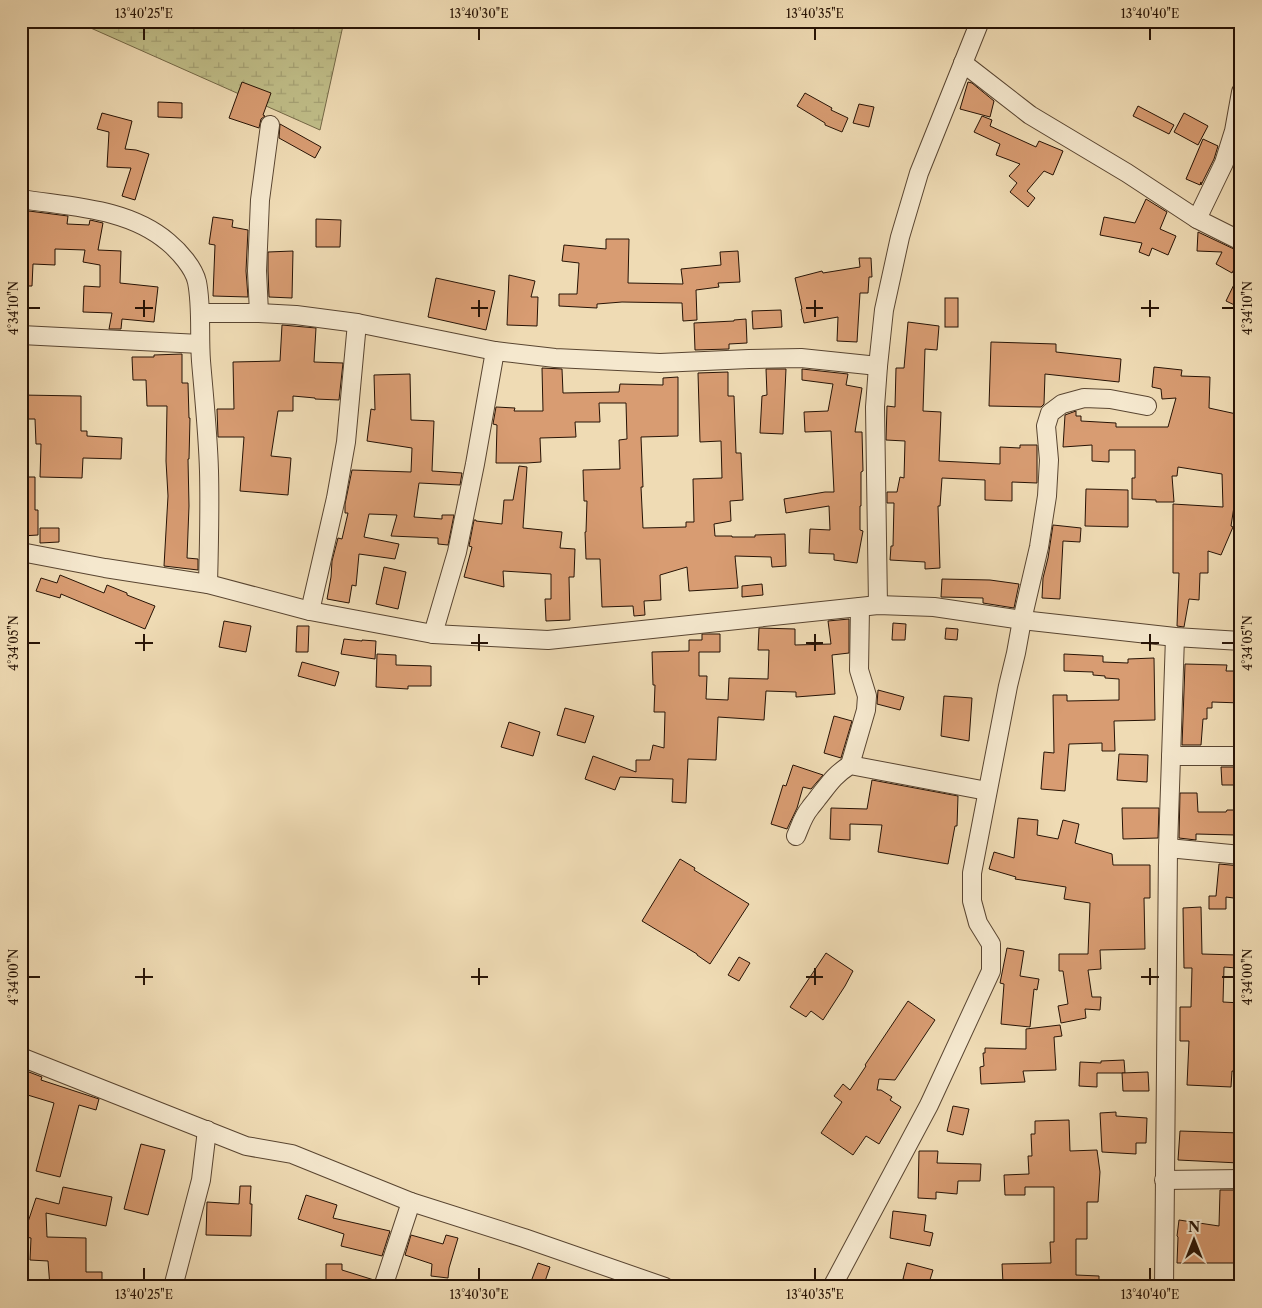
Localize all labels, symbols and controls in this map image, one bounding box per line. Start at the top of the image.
text: 13°40'25"E [115,6,173,21]
text: 13°40'30"E [450,6,508,21]
text: 13°40'35"E [786,6,844,21]
text: 13°40'40"E [1121,6,1179,21]
text: 4°34'10"N [6,281,21,335]
text: 4°34'10"N [1240,281,1255,335]
text: 4°34'05"N [6,615,21,671]
text: 4°34'05"N [1240,615,1255,671]
text: 4°34'00"N [6,949,21,1005]
text: 4°34'00"N [1240,949,1255,1005]
north arrow [1170,1216,1220,1266]
text: N [1188,1218,1200,1236]
text: 13°40'25"E [115,1287,173,1302]
text: 13°40'30"E [450,1287,508,1302]
text: 13°40'35"E [786,1287,844,1302]
text: 13°40'40"E [1121,1287,1179,1302]

